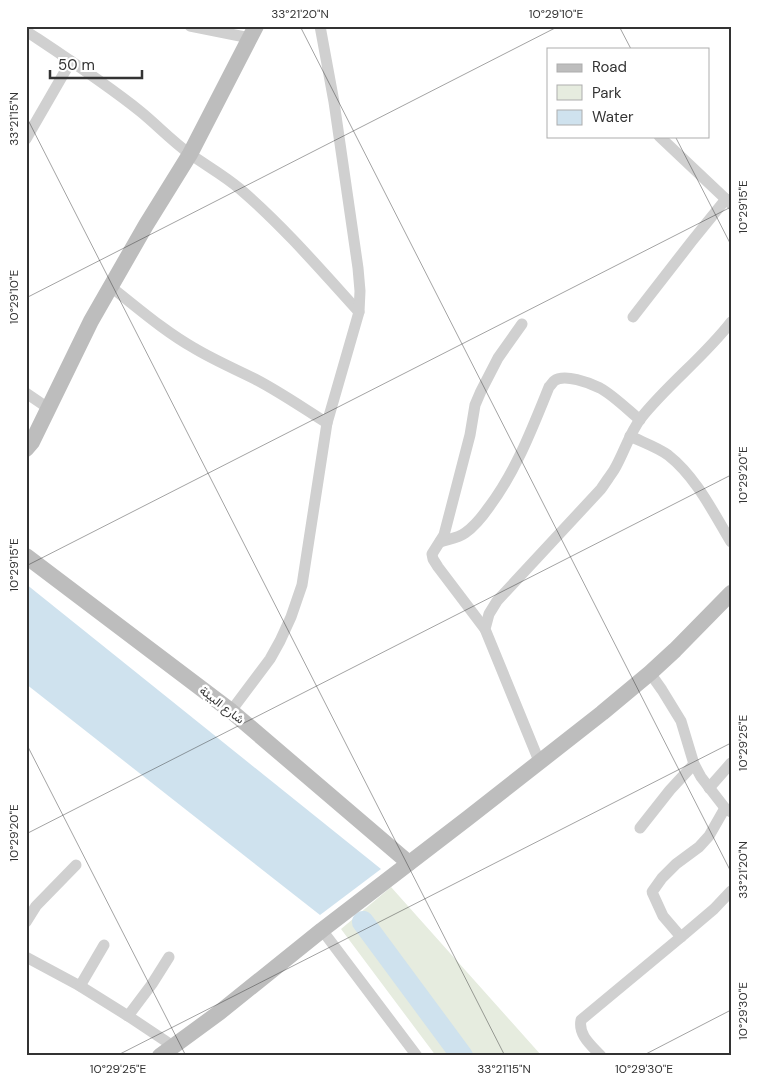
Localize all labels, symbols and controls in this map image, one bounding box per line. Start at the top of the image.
text: 33°21'20"N [271,6,329,22]
text: 10°29'10"E [529,6,583,22]
scale bar [50,48,142,80]
legend [547,48,710,138]
text: 50 m [58,55,95,75]
text: Road [592,57,627,77]
text: Park [592,83,622,103]
text: 33°21'15"N [6,92,22,146]
text: Water [592,107,634,127]
text: 10°29'15"E [735,180,751,234]
text: 10°29'10"E [6,270,22,324]
text: 10°29'20"E [735,446,751,504]
text: 10°29'15"E [6,538,22,592]
street label: شارع البيئة [196,683,248,728]
text: 10°29'25"E [735,714,751,771]
text: 10°29'20"E [6,804,22,862]
text: 33°21'20"N [735,841,751,899]
text: 10°29'30"E [735,982,751,1040]
text: 10°29'25"E [90,1061,147,1077]
text: 33°21'15"N [477,1061,531,1077]
text: 10°29'30"E [615,1061,673,1077]

